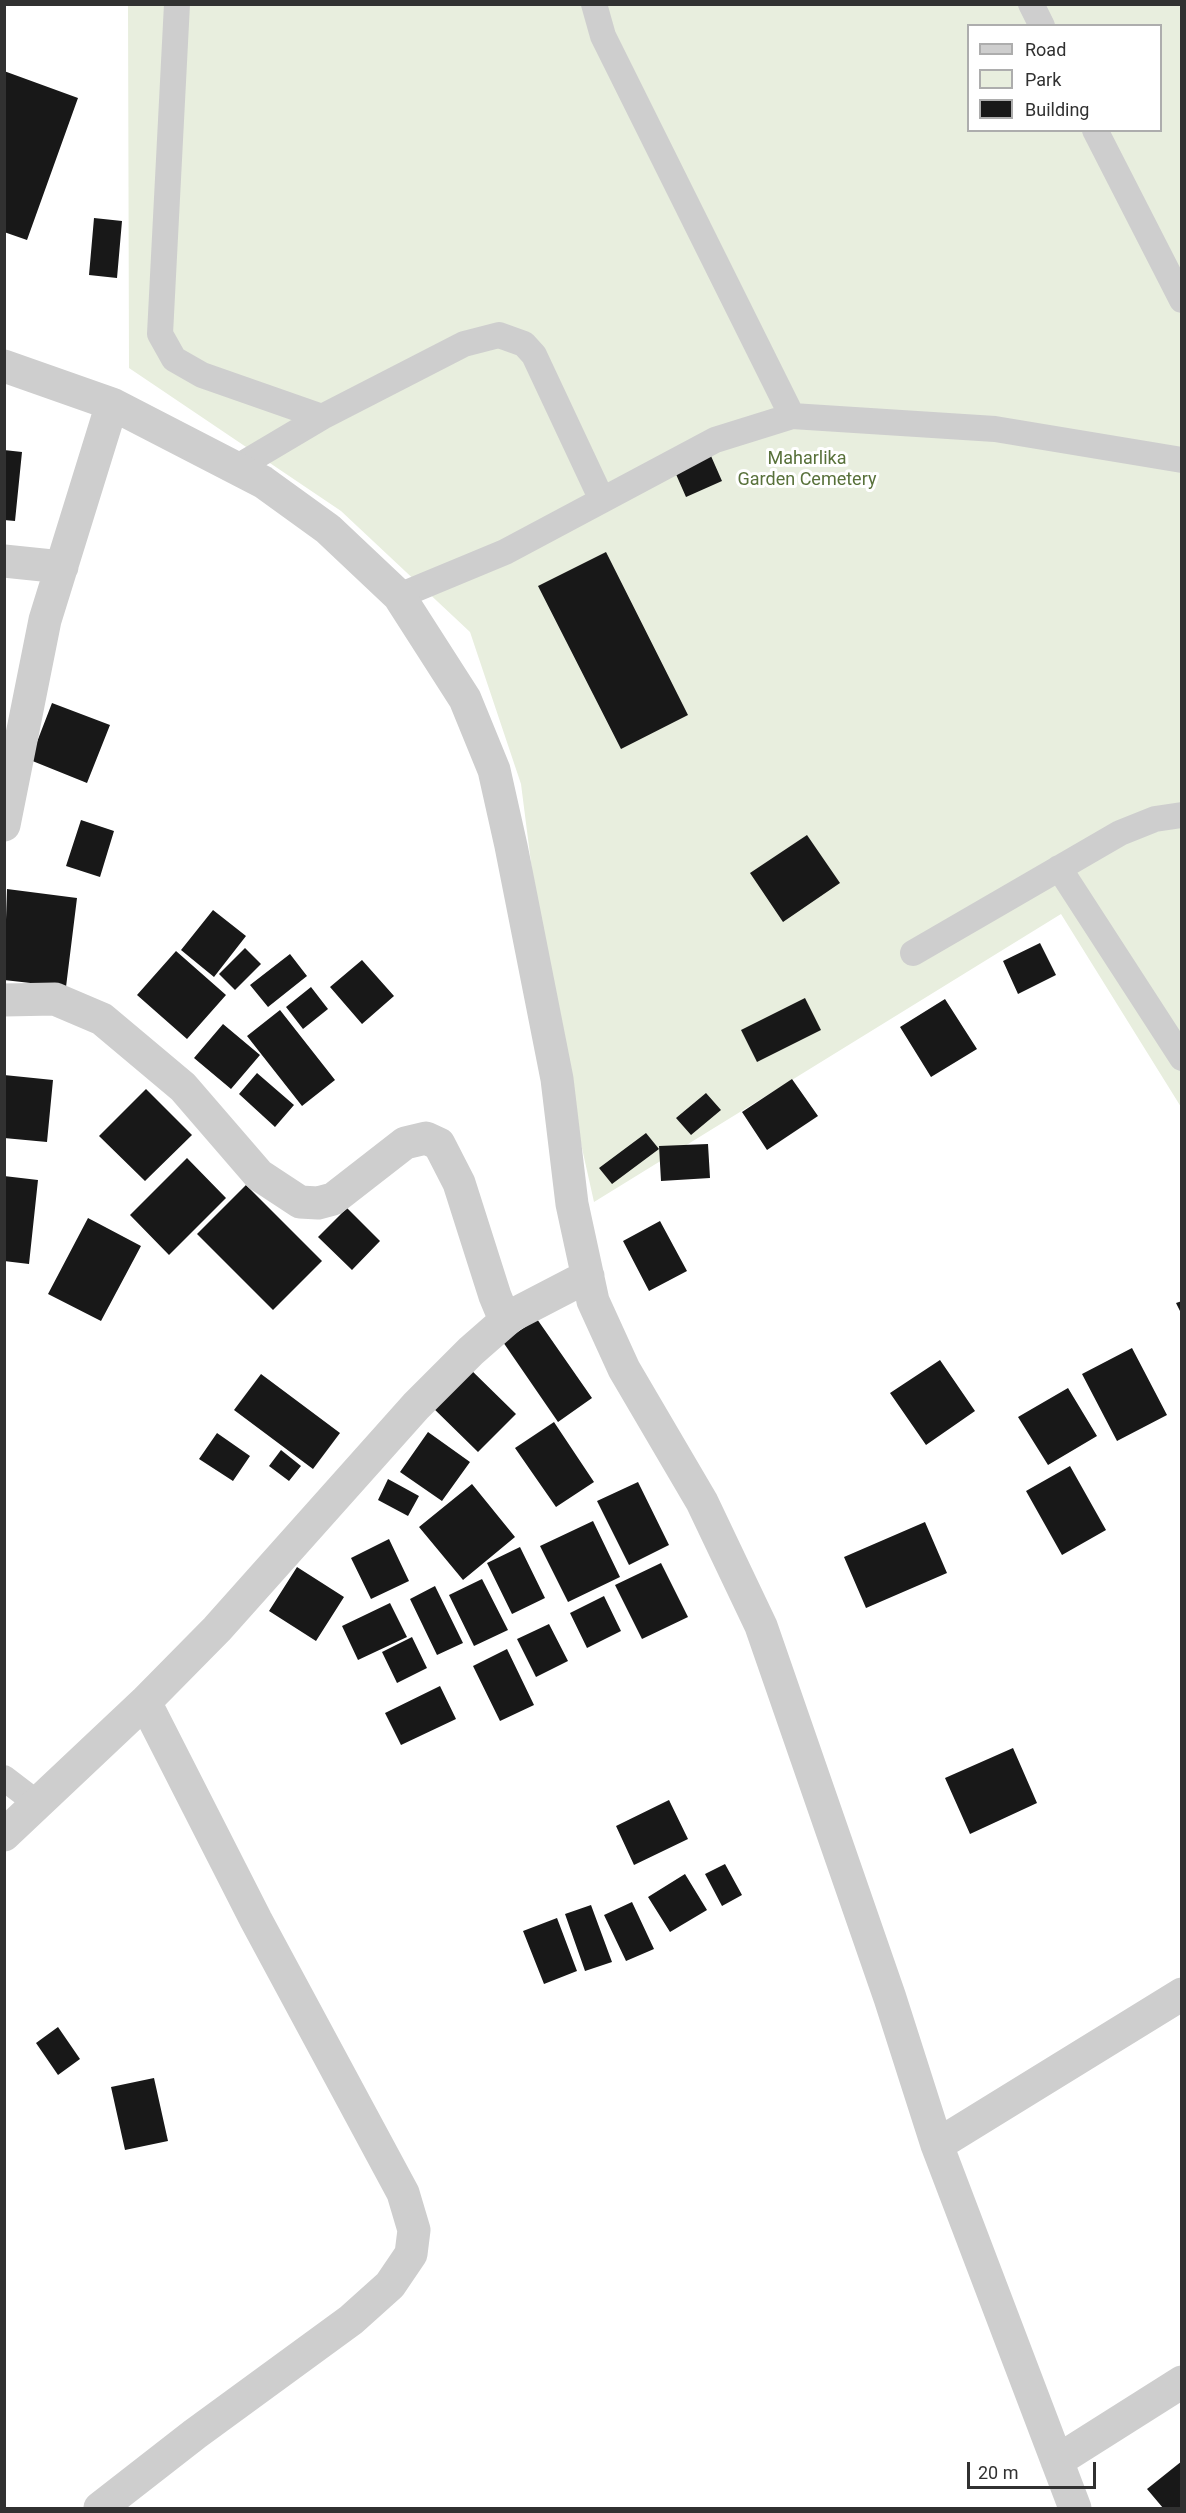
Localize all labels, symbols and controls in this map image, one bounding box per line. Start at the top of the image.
legend [967,24,1162,132]
text: Road [1025,39,1066,60]
text: Park [1025,69,1061,90]
text: Building [1025,99,1089,120]
park label: Maharlika Garden Cemetery [738,448,876,490]
scale bar [970,2450,1099,2488]
text: 20 m [978,2462,1018,2483]

